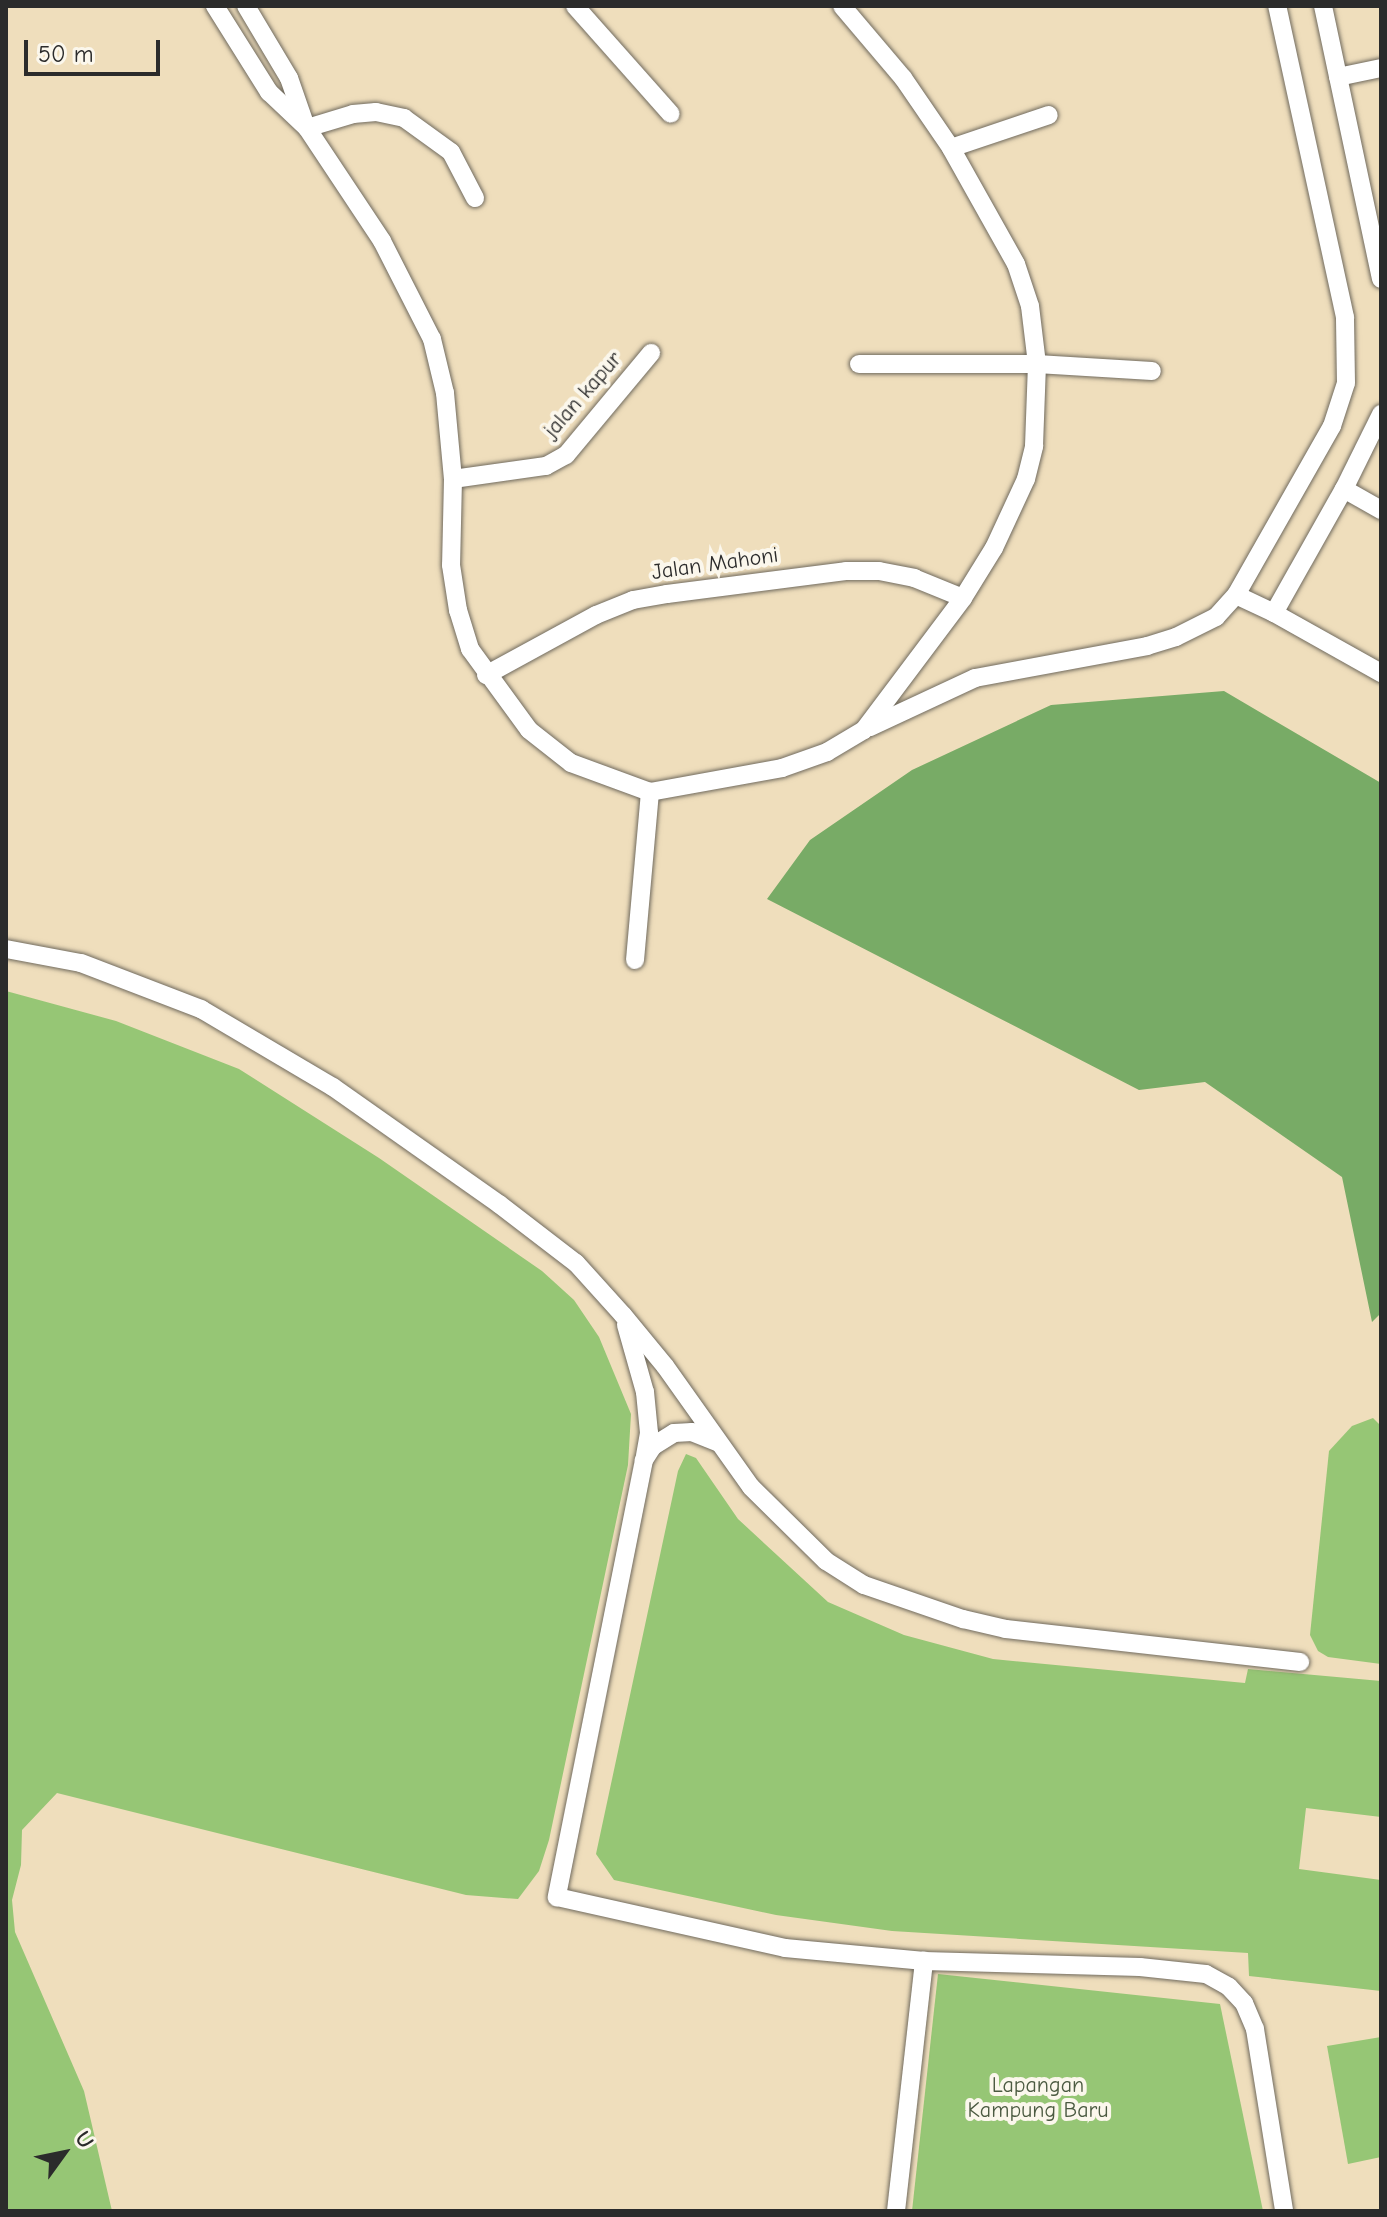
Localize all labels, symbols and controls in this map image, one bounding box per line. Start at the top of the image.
scale bar [28,24,164,74]
text: 50 m [38,40,94,68]
street label: jalan kapur [538,347,628,443]
street label: Jalan Mahoni [650,542,780,586]
park label: Lapangan Kampung Baru [968,2072,1108,2124]
north arrow [24,2113,104,2193]
text: U [69,2127,99,2153]

